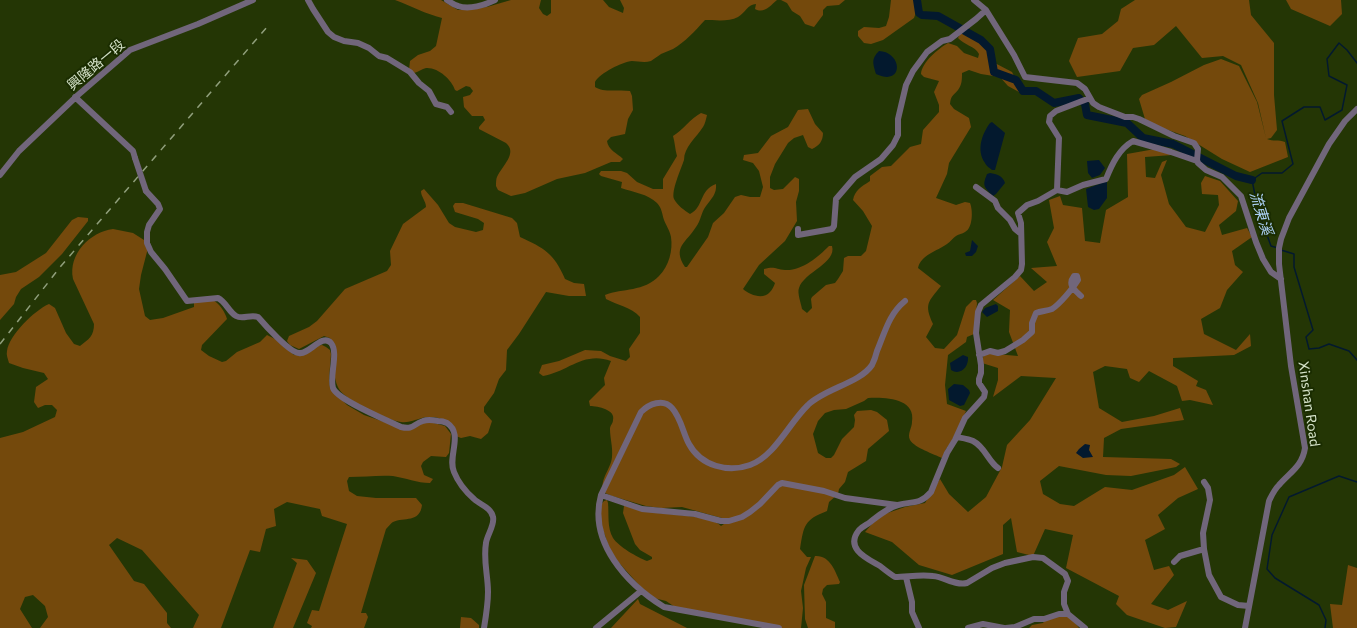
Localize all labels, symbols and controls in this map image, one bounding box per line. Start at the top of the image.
street label: 興隆路一段 [64,36,128,94]
water label: 流東溪 [1246,189,1276,237]
street label: Xinshan Road [1295,360,1323,448]

